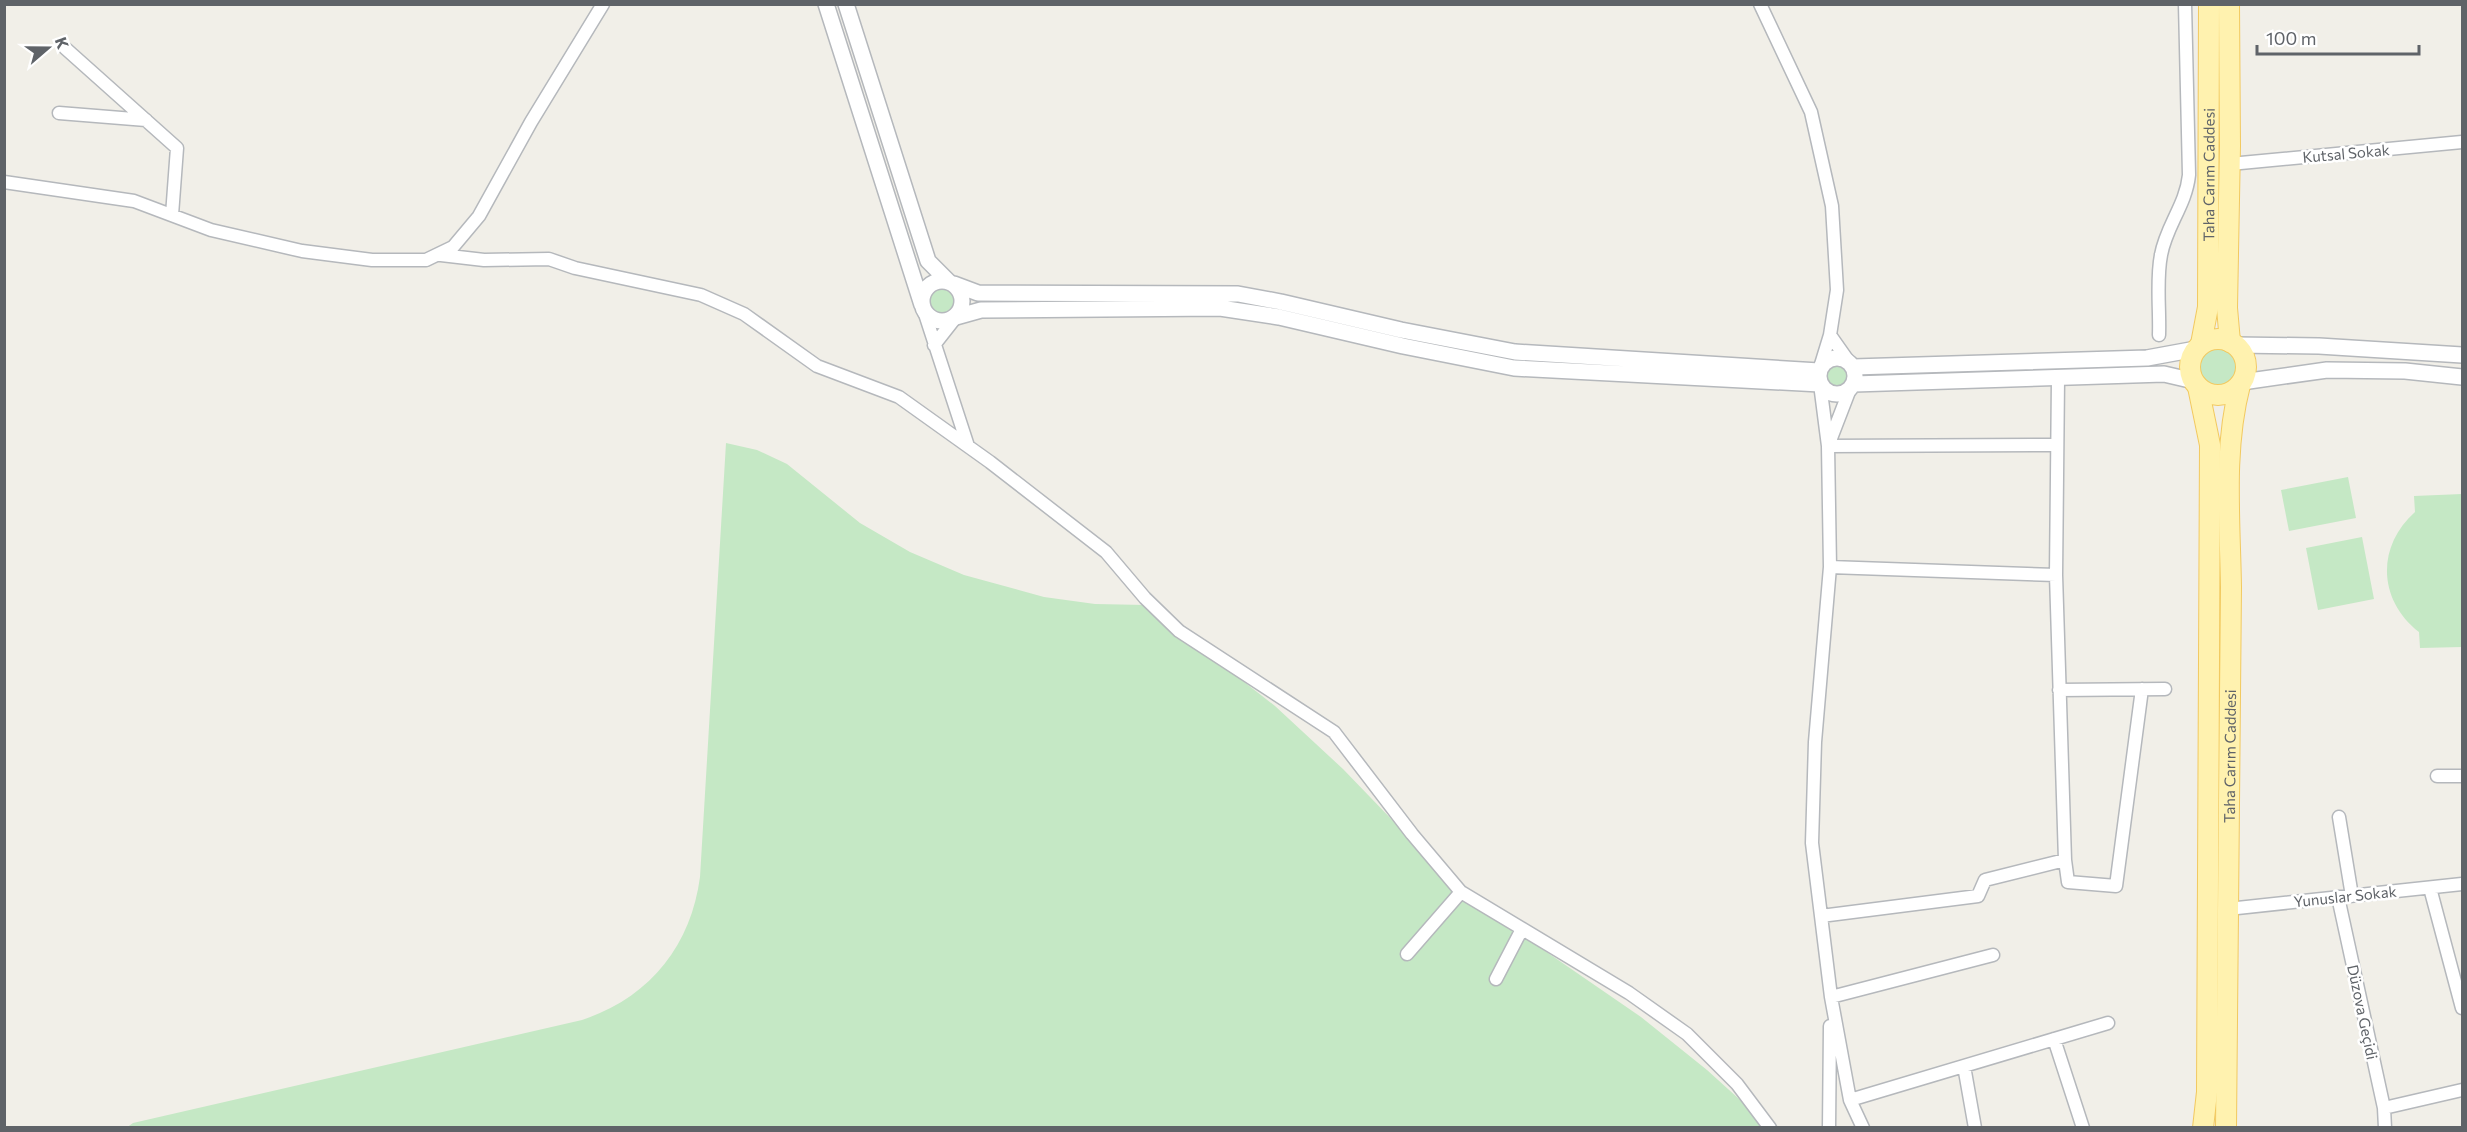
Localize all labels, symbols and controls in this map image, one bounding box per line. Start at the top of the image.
north arrow [18,18,78,78]
scale bar [2257,18,2419,56]
text: 100 m [2266,27,2316,49]
text: K [52,34,73,51]
street label: Taha Carım Caddesi [2199,108,2218,241]
street label: Kutsal Sokak [2302,140,2390,166]
street label: Taha Carım Caddesi [2220,689,2239,823]
street label: Yunuslar Sokak [2293,882,2397,910]
street label: Düzova Geçidi [2344,963,2382,1061]

